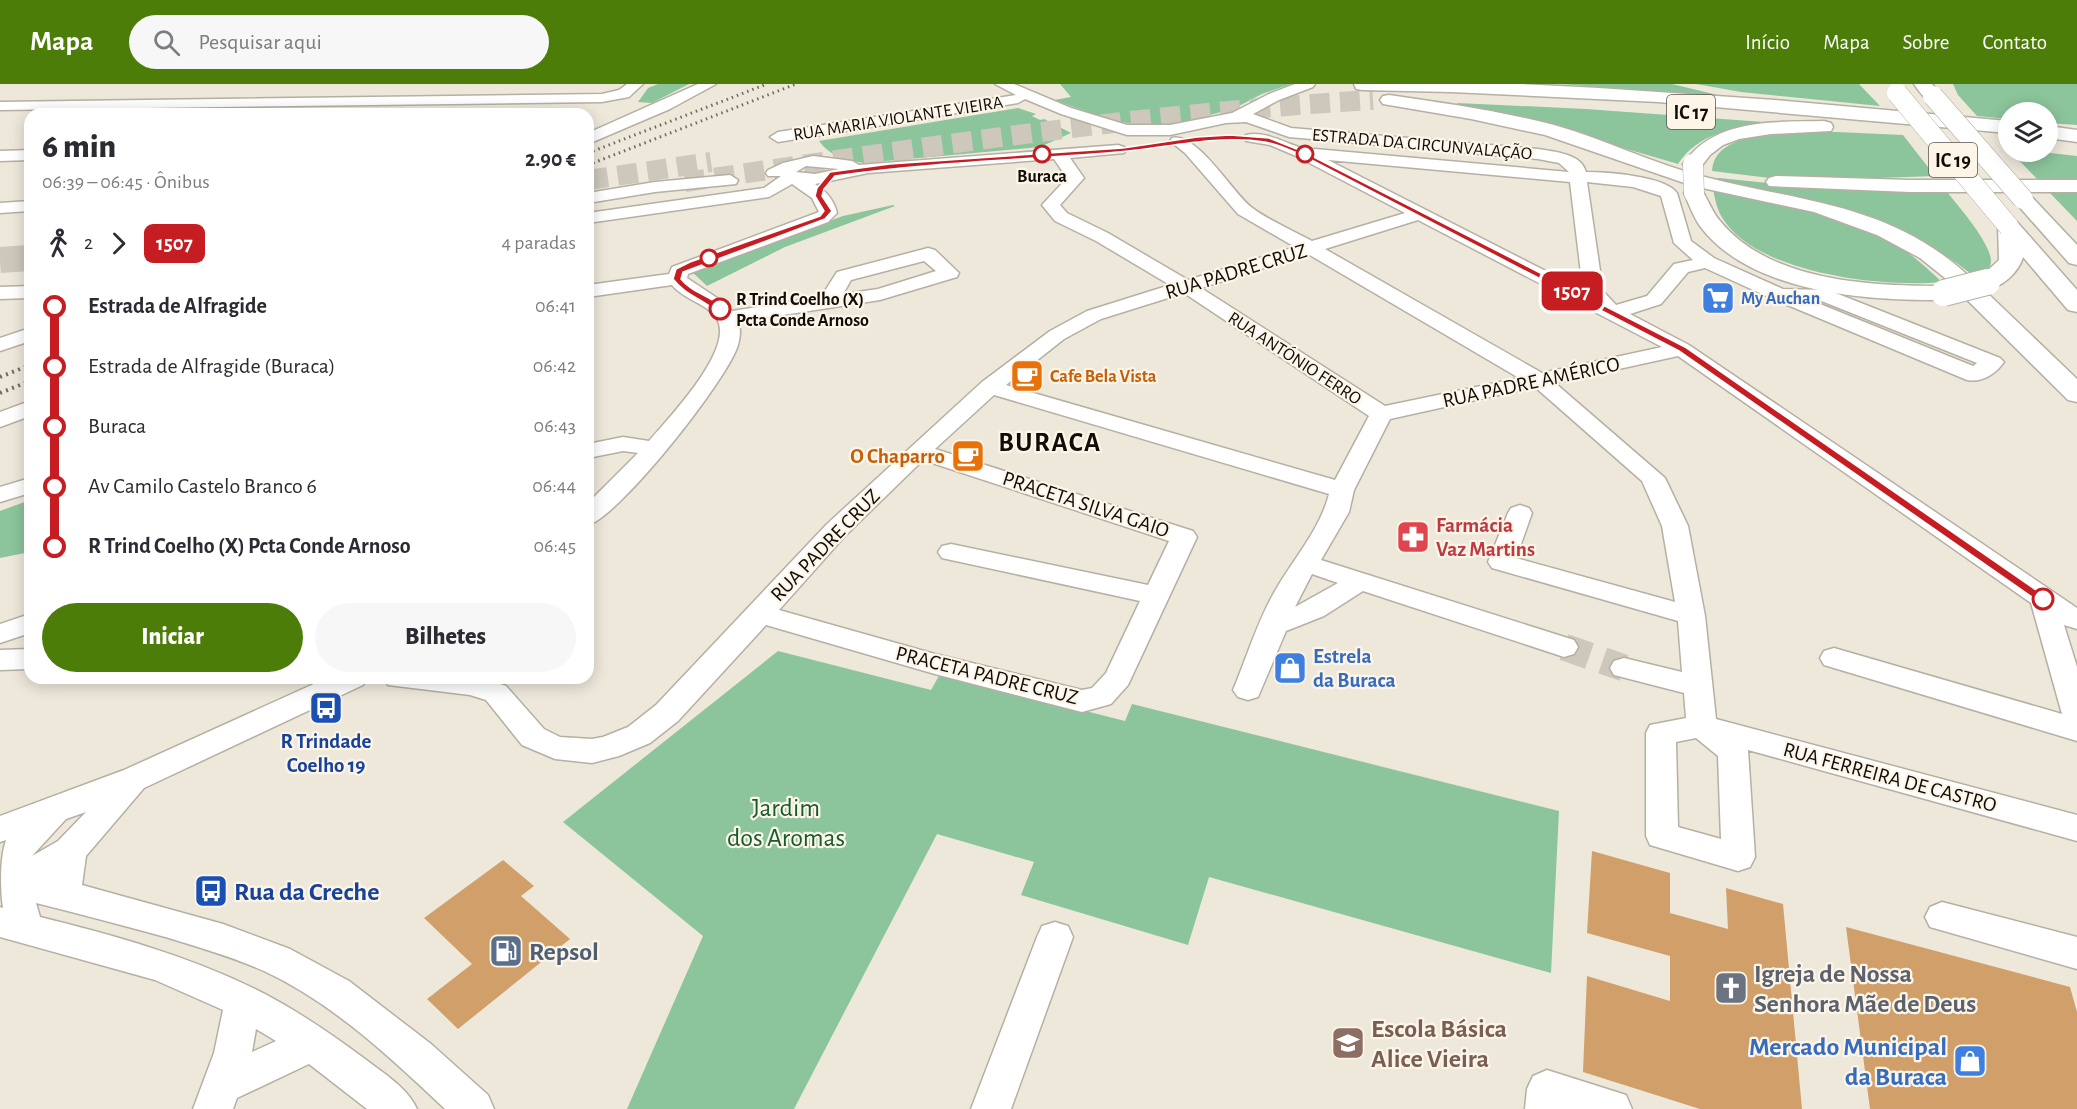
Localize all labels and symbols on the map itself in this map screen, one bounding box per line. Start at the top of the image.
street label: RUA MARIA VIOLANTE VIEIRA [792,93,1005,144]
road number: IC 17 [1667,95,1715,129]
street label: ESTRADA DA CIRCUNVALAÇÃO [1311,123,1533,164]
road number: IC 19 [1929,143,1977,177]
marker: Buraca [1033,145,1051,163]
unlabelled marker [1296,145,1314,163]
place label: Buraca [1017,168,1067,186]
street label: RUA PADRE CRUZ [1163,240,1309,303]
unlabelled marker [700,249,718,267]
line badge: 1507 [1530,272,1614,310]
supermarket icon: My Auchan [1700,280,1736,316]
place label: My Auchan [1741,290,1820,308]
place label: R Trind Coelho (X) Pcta Conde Arnoso [736,291,869,330]
marker: R Trind Coelho (X) Pcta Conde Arnoso [709,298,731,320]
street label: RUA ANTÓNIO FERRO [1225,307,1366,409]
street label: RUA PADRE AMÉRICO [1440,352,1622,412]
cafe icon: Cafe Bela Vista [1009,358,1045,394]
place label: Cafe Bela Vista [1050,368,1157,386]
district label: BURACA [998,429,1102,456]
cafe icon: O Chaparro [950,438,986,474]
place label: O Chaparro [850,446,945,467]
street label: PRACETA SILVA GAIO [1000,468,1172,541]
street label: RUA PADRE CRUZ [767,485,884,605]
place label: Farmácia Vaz Martins [1436,515,1535,560]
pharmacy icon: Farmácia Vaz Martins [1395,519,1431,555]
unlabelled marker [2032,588,2054,610]
street label: PRACETA PADRE CRUZ [893,643,1080,708]
place label: Estrela da Buraca [1313,646,1396,691]
shop icon: Estrela da Buraca [1272,650,1308,686]
bus stop icon: R Trindade Coelho 19 [308,690,344,726]
place label: R Trindade Coelho 19 [281,731,372,776]
street label: RUA FERREIRA DE CASTRO [1781,739,1999,816]
park label: Jardim dos Aromas [727,795,845,851]
bus stop icon: Rua da Creche [193,873,229,909]
place label: Rua da Creche [234,879,379,905]
fuel station icon: Repsol [488,933,524,969]
place label: Repsol [529,939,599,965]
place label: Igreja de Nossa Senhora Mãe de Deus [1754,961,1976,1017]
church icon: Igreja de Nossa Senhora Mãe de Deus [1713,970,1749,1006]
place label: Escola Básica Alice Vieira [1371,1016,1507,1072]
school or university icon: Escola Básica Alice Vieira [1330,1025,1366,1061]
place label: Mercado Municipal da Buraca [1749,1034,1947,1090]
shop icon: Mercado Municipal da Buraca [1952,1043,1988,1079]

